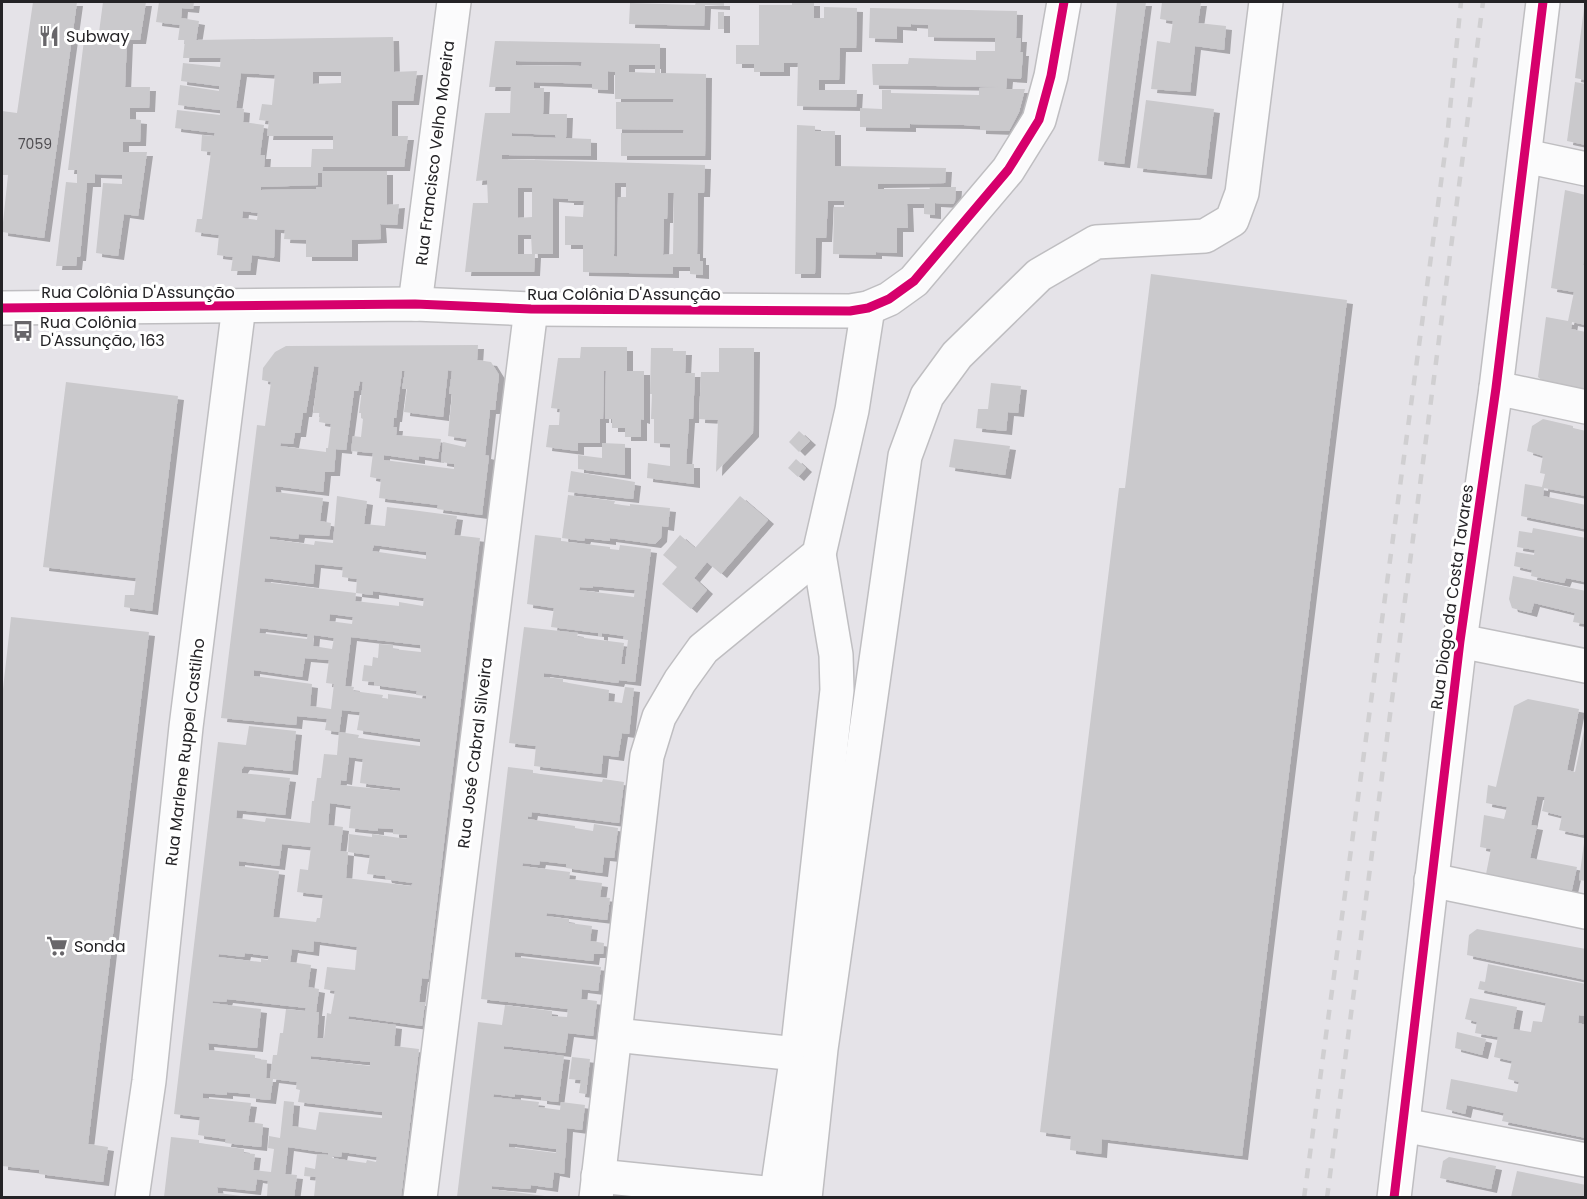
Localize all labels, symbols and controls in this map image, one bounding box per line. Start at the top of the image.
restaurant icon: Subway [37,24,61,48]
place label: Subway [66,25,129,48]
street label: Rua Francisco Velho Moreira [410,39,460,267]
house number: 7059 [18,134,52,154]
street label: Rua Colônia D'Assunção [41,281,235,304]
street label: Rua Colônia D'Assunção [527,283,721,306]
place label: Rua Colônia D'Assunção, 163 [40,311,165,352]
bus stop icon: Rua Colônia D'Assunção, 163 [11,319,35,343]
street label: Rua Diogo da Costa Tavares [1425,483,1479,711]
street label: Rua Marlene Ruppel Castilho [160,637,210,867]
street label: Rua José Cabral Silveira [452,656,498,850]
supermarket icon: Sonda [45,934,69,958]
place label: Sonda [74,935,126,958]

